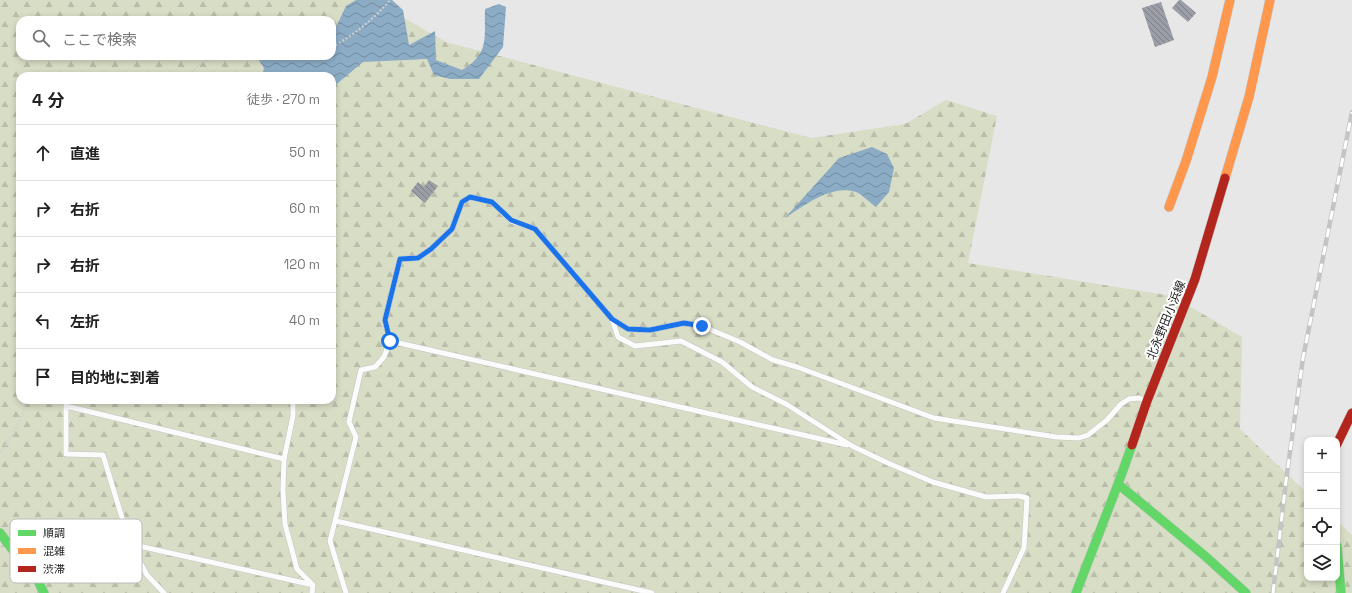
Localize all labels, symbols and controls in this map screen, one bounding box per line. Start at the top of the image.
search box [16,16,336,60]
icon: search [30,27,52,49]
text: ここで検索 [62,30,137,49]
text: 4 分 [32,89,64,111]
text: 徒歩 · 270 m [247,91,320,108]
icon: ahead [32,142,54,164]
text: 直進 [70,144,100,163]
text: 50 m [289,144,320,161]
icon: right [32,198,54,220]
text: 右折 [70,200,100,219]
text: 60 m [289,200,320,217]
icon: right [32,254,54,276]
text: 右折 [70,256,100,275]
text: 120 m [284,256,320,273]
street label: 北永野田小浜線 [1143,278,1189,362]
icon: left [32,310,54,332]
text: 左折 [70,312,100,331]
text: 40 m [289,312,320,329]
route end [693,317,711,335]
route start [381,332,399,350]
icon: arrive [32,366,54,388]
text: 目的地に到着 [70,368,160,387]
map controls [1304,437,1340,581]
button: + [1304,437,1340,473]
button: − [1304,473,1340,509]
button: locate [1304,509,1340,545]
legend [10,519,142,583]
text: 順調 [43,526,65,540]
text: 混雑 [43,544,65,558]
button: layers [1304,545,1340,581]
text: 渋滞 [43,562,65,576]

